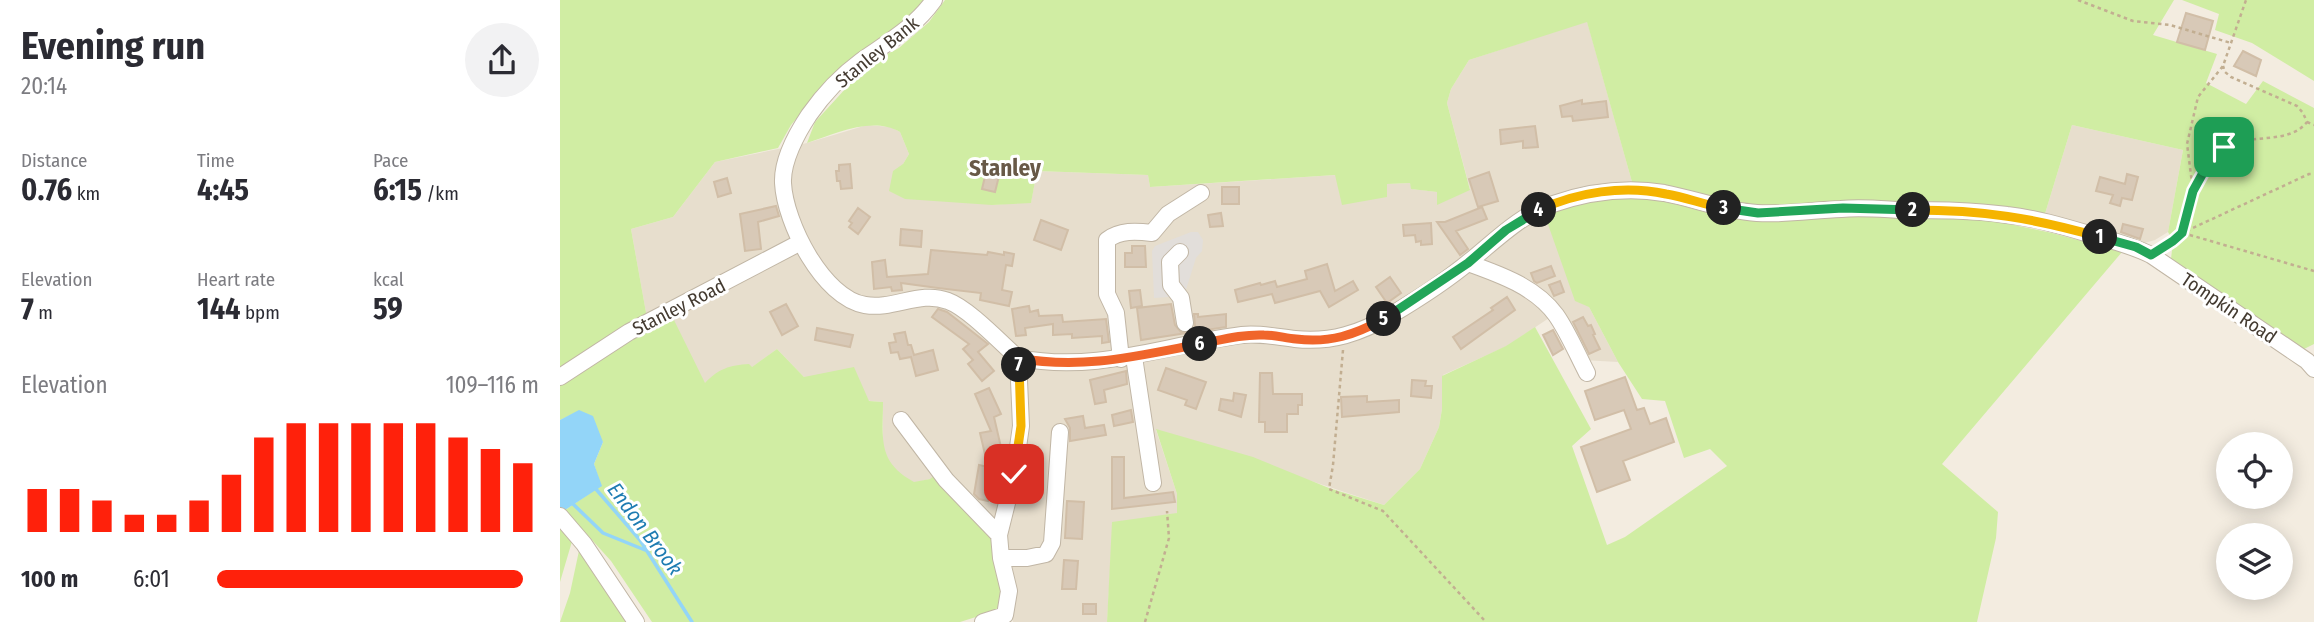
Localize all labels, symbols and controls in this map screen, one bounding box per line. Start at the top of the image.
street label: Stanley Bank [831,11,923,93]
text: Evening run [21,23,205,69]
button: share [465,23,539,97]
text: 20:14 [21,72,67,100]
pin [2194,117,2254,177]
icon: arrive [2205,128,2243,166]
text: Distance [21,149,88,172]
text: Time [197,149,235,172]
text: Pace [373,149,408,172]
district label: Stanley [969,154,1042,182]
text: 0.76 [21,172,72,208]
text: 4:45 [197,172,249,208]
text: 6:15 [373,172,422,208]
text: km [72,182,100,205]
text: /km [422,182,459,205]
pin: 3 [1706,190,1742,226]
pin: 4 [1522,192,1556,228]
pin: 2 [1896,192,1930,228]
text: 3 [1719,196,1728,219]
text: 4 [1534,198,1543,221]
text: 2 [1908,198,1917,221]
pin: 1 [2082,219,2118,254]
text: 1 [2095,225,2104,248]
text: Elevation [21,268,93,291]
text: Heart rate [197,268,275,291]
text: kcal [373,268,404,291]
street label: Tompkin Road [2177,268,2281,348]
street label: Stanley Road [629,274,729,340]
text: 7 [21,291,34,327]
text: 144 [197,291,241,327]
text: 59 [373,291,403,327]
text: m [34,301,53,324]
text: bpm [241,301,280,324]
pin: 5 [1366,302,1402,336]
text: 5 [1379,307,1388,330]
pin: 6 [1182,326,1218,362]
text: 6 [1195,332,1204,355]
pin: 7 [1002,348,1036,382]
text: 7 [1014,353,1023,376]
text: Elevation [21,371,108,399]
text: 109–116 m [446,371,539,399]
map controls [2216,432,2293,600]
button: locate [2216,432,2293,509]
pin [984,444,1044,504]
icon: check [995,455,1033,493]
water label: Endon Brook [602,478,688,580]
button: layers [2216,523,2293,600]
text: 100 m [21,565,78,593]
text: 6:01 [133,565,170,593]

